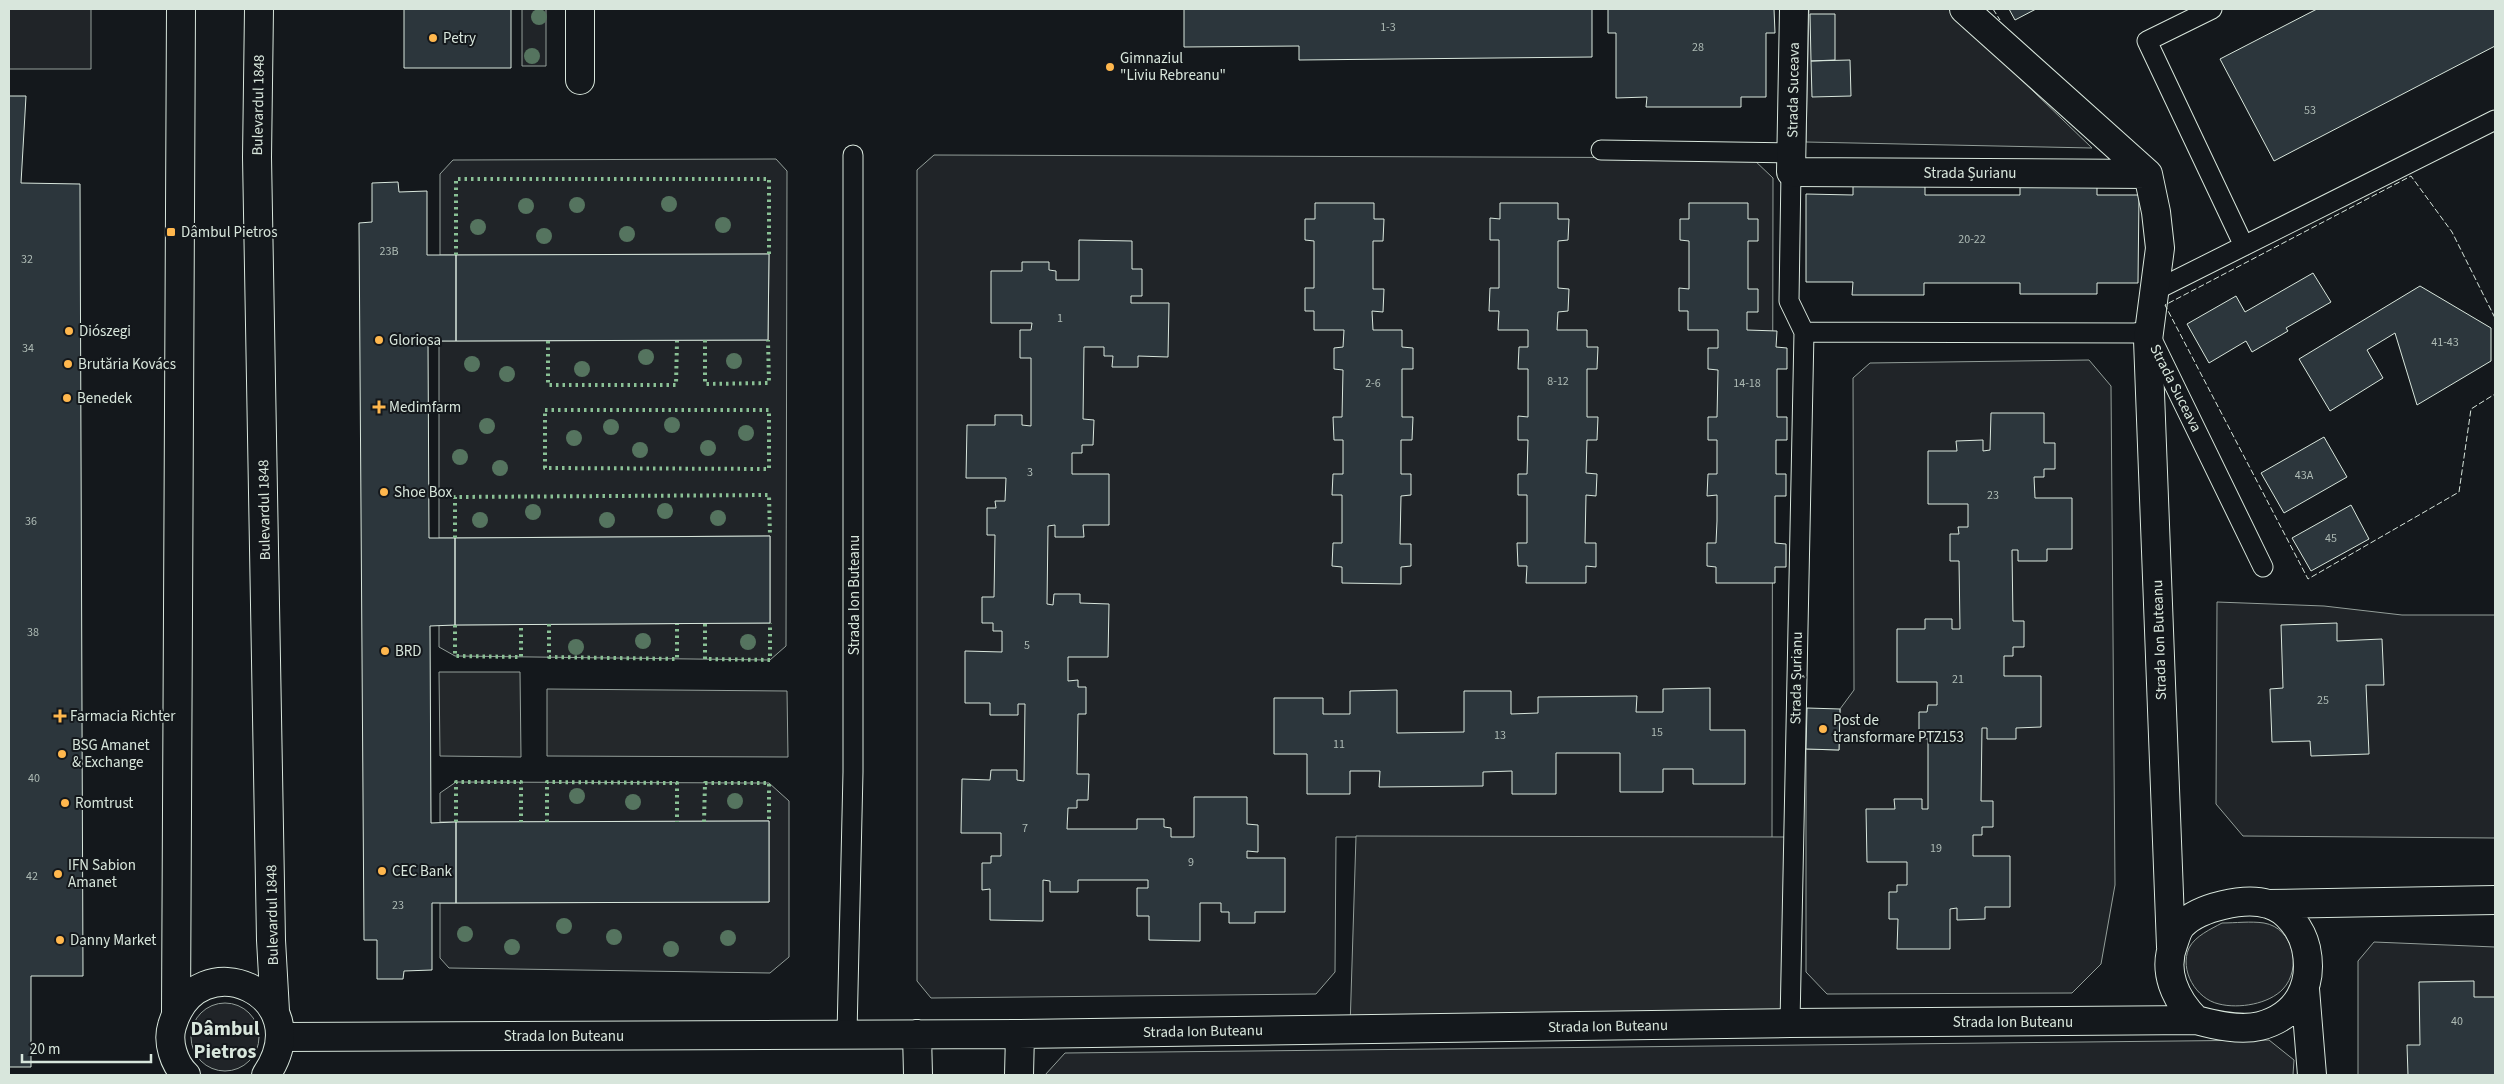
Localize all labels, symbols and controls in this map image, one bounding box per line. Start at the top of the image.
house number: 1-3 [1380,19,1396,36]
place label: Petry [443,28,476,49]
marker: Petry [427,32,439,44]
house number: 28 [1692,39,1704,56]
street label: Strada Suceava [1782,42,1805,138]
place label: Gimnaziul "Liviu Rebreanu" [1120,48,1226,86]
street label: Bulevardul 1848 [247,54,270,156]
marker: Gimnaziul "Liviu Rebreanu" [1104,61,1116,73]
house number: 53 [2304,102,2316,119]
street label: Strada Șurianu [1923,163,2017,184]
place label: Dâmbul Pietros [181,222,277,243]
marker: Dâmbul Pietros [165,226,177,238]
house number: 20-22 [1958,231,1986,248]
house number: 23B [380,243,398,260]
house number: 32 [21,251,33,268]
house number: 1 [1057,310,1063,327]
place label: Diószegi [79,321,131,342]
marker: Diószegi [63,325,75,337]
place label: Gloriosa [389,330,441,351]
marker: Gloriosa [373,334,385,346]
house number: 41-43 [2431,334,2459,351]
house number: 34 [22,340,34,357]
street label: Strada Suceava [2144,341,2207,436]
place label: Brutăria Kovács [78,354,176,375]
marker: Brutăria Kovács [62,358,74,370]
house number: 8-12 [1547,373,1569,390]
house number: 2-6 [1365,375,1381,392]
house number: 14-18 [1733,375,1761,392]
place label: Benedek [77,388,133,409]
marker: Benedek [61,392,73,404]
place label: Medimfarm [389,397,461,418]
marker: Medimfarm [373,401,385,413]
street label: Bulevardul 1848 [253,459,276,561]
house number: 3 [1027,464,1033,481]
house number: 43A [2295,467,2314,484]
place label: Shoe Box [394,482,452,503]
marker: Shoe Box [378,486,390,498]
house number: 23 [1987,487,1999,504]
house number: 36 [25,513,37,530]
house number: 45 [2325,530,2337,547]
street label: Strada Ion Buteanu [844,535,865,655]
street label: Strada Ion Buteanu [2147,579,2172,700]
house number: 38 [27,624,39,641]
street label: Strada Șurianu [1785,631,1808,725]
house number: 5 [1024,637,1030,654]
place label: BRD [395,641,422,662]
marker: BRD [379,645,391,657]
house number: 21 [1952,671,1964,688]
house number: 25 [2317,692,2329,709]
place label: Farmacia Richter [70,706,176,727]
marker: Farmacia Richter [54,710,66,722]
place label: Post de transformare PTZ153 [1833,710,1964,748]
marker: Post de transformare PTZ153 [1817,723,1829,735]
house number: 15 [1651,724,1663,741]
house number: 13 [1494,727,1506,744]
place label: BSG Amanet & Exchange [72,735,150,773]
house number: 11 [1333,736,1345,753]
marker: BSG Amanet & Exchange [56,748,68,760]
house number: 40 [28,770,40,787]
place label: Romtrust [75,793,133,814]
marker: Romtrust [59,797,71,809]
house number: 7 [1022,820,1028,837]
house number: 19 [1930,840,1942,857]
house number: 9 [1188,854,1194,871]
place label: IFN Sabion Amanet [68,855,136,893]
place label: CEC Bank [392,861,453,882]
street label: Bulevardul 1848 [261,864,284,966]
marker: CEC Bank [376,865,388,877]
house number: 42 [26,868,38,885]
marker: IFN Sabion Amanet [52,868,64,880]
house number: 23 [392,897,404,914]
place label: Danny Market [70,930,156,951]
marker: Danny Market [54,934,66,946]
street label: Strada Ion Buteanu [1953,1012,2073,1033]
house number: 40 [2451,1013,2463,1030]
district label: Dâmbul Pietros [191,1015,260,1066]
street label: Strada Ion Buteanu [1548,1015,1668,1038]
street label: Strada Ion Buteanu [1143,1020,1263,1043]
street label: Strada Ion Buteanu [504,1026,624,1047]
scale bar [22,1032,151,1064]
text: 20 m [30,1039,60,1060]

